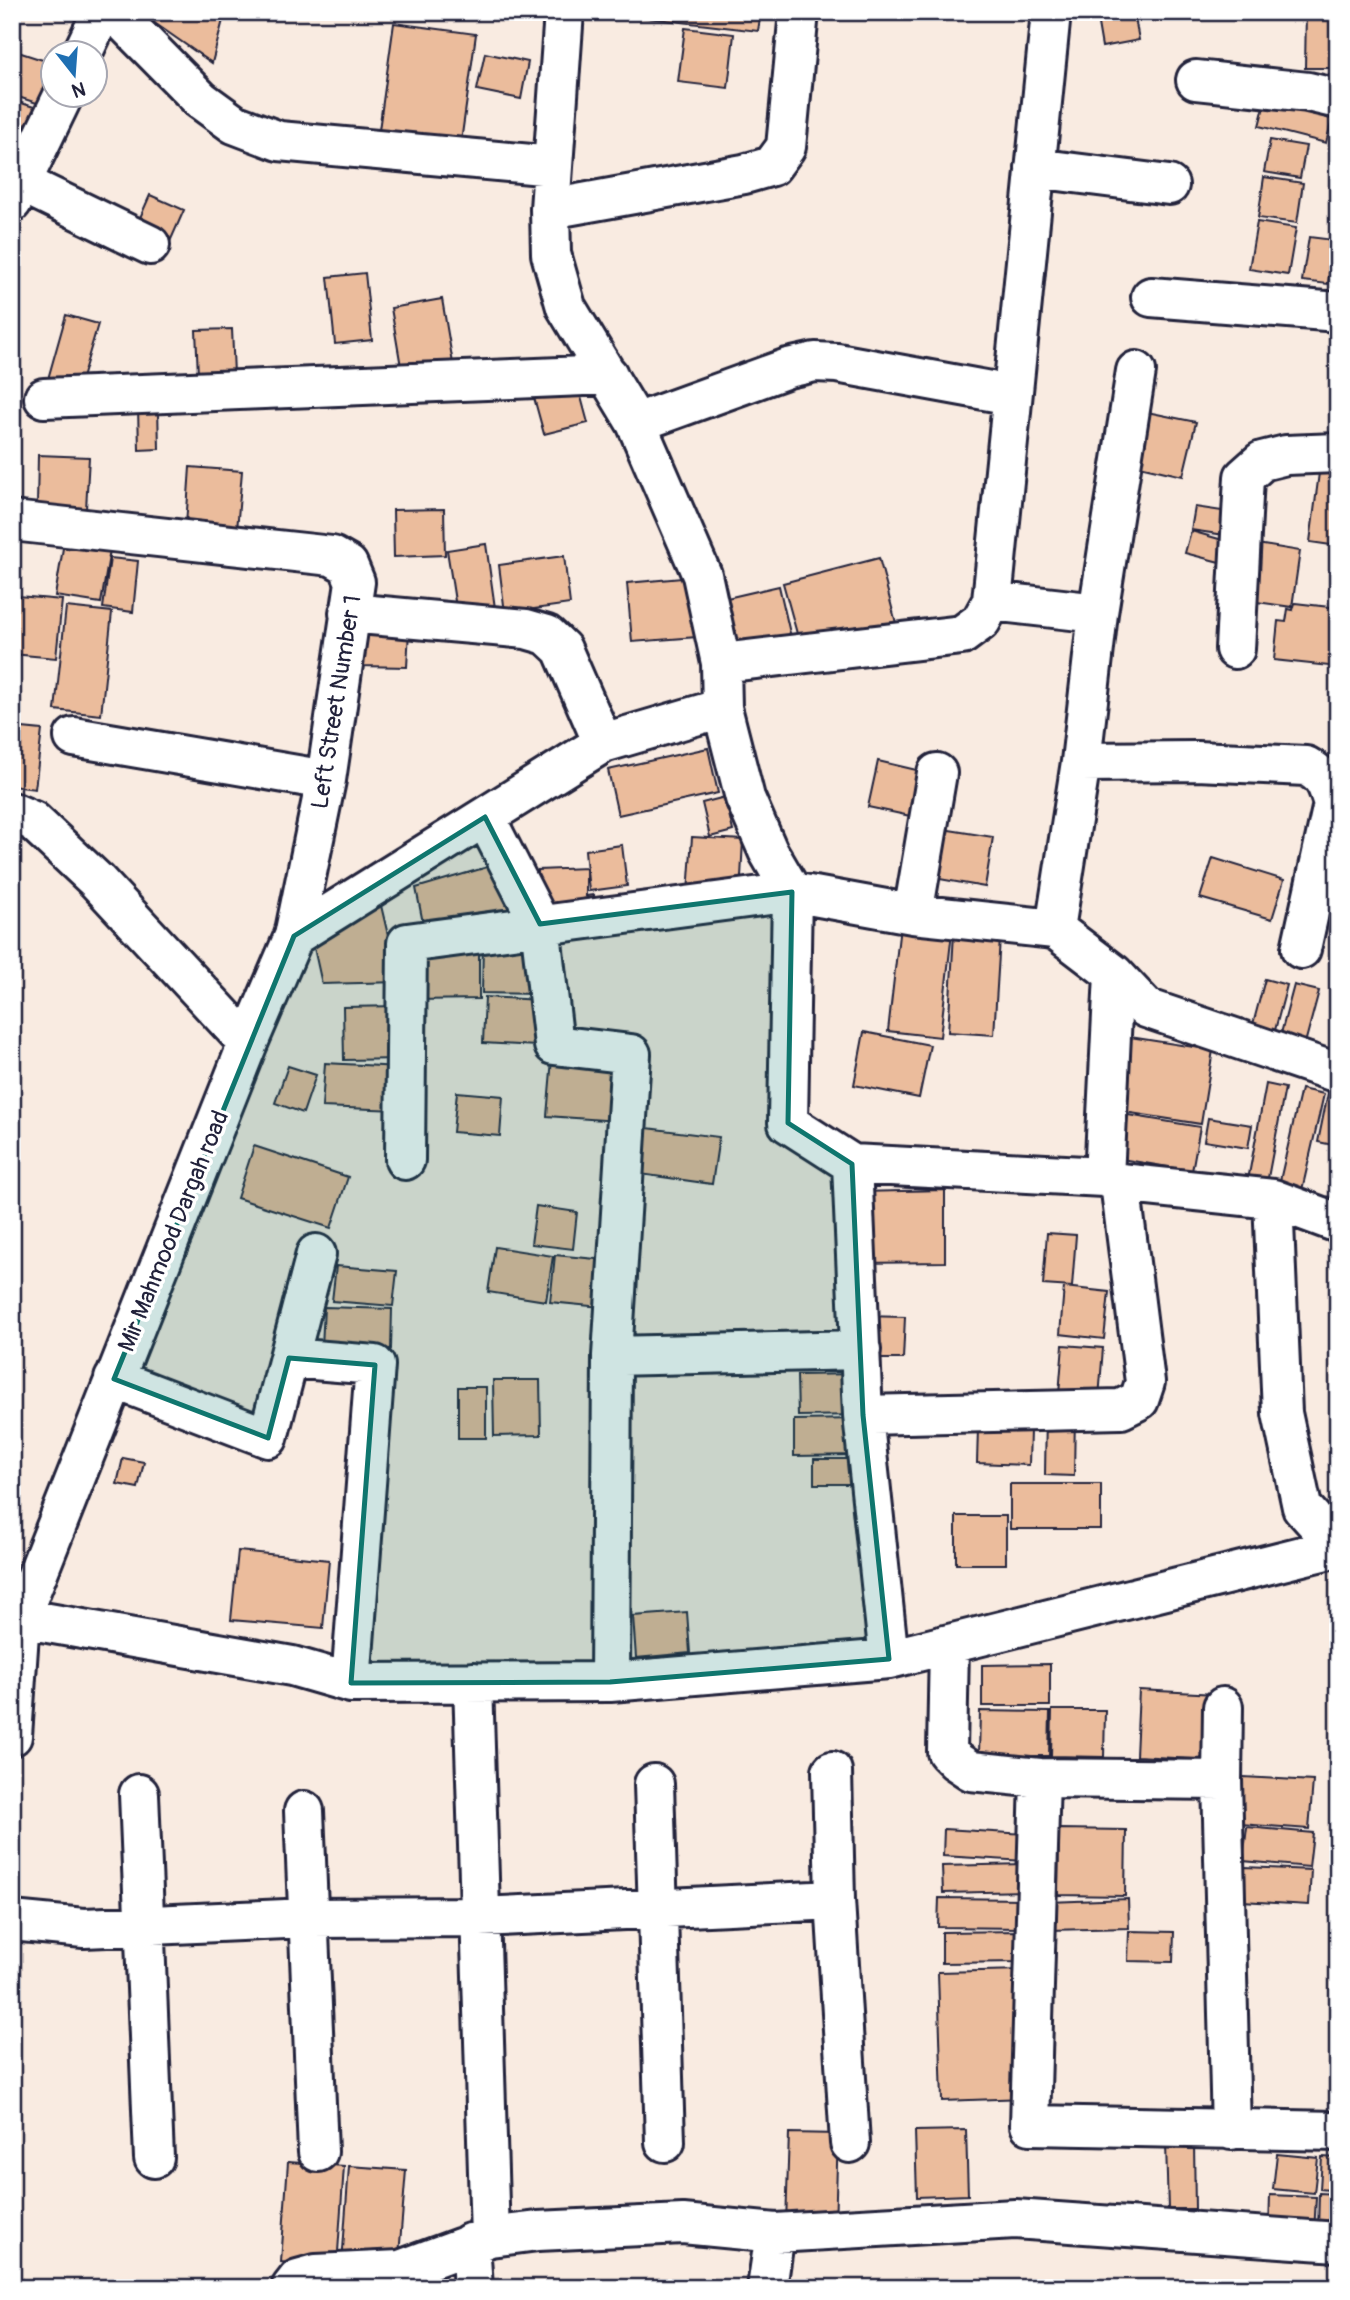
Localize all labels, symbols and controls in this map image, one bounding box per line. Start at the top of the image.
north arrow [38,38,108,108]
text: N [69,76,88,103]
street label: Left Street Number 1 [305,593,368,811]
street label: Mir Mahmood Dargah road [112,1106,235,1356]

